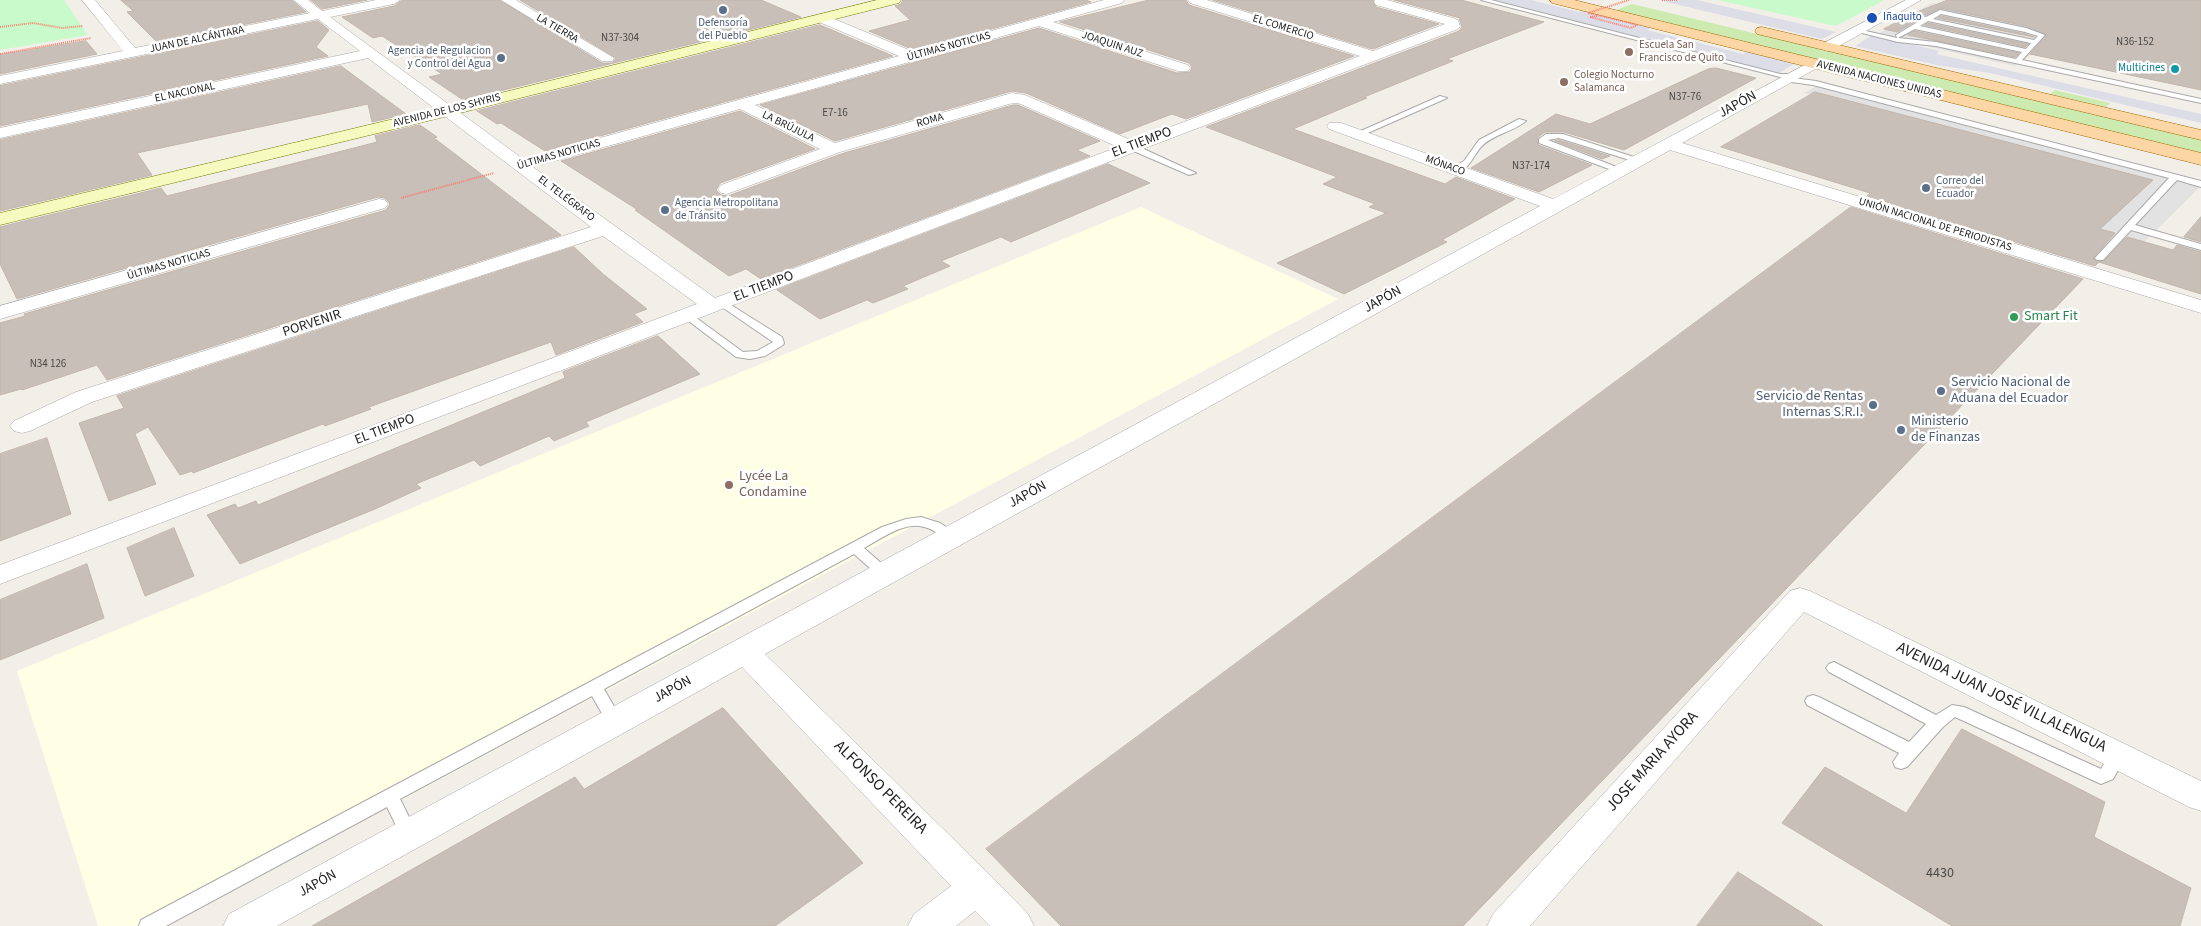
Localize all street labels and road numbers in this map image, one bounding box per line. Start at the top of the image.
street label: LA TIERRA [534,12,580,46]
street label: EL COMERCIO [1251,12,1315,44]
street label: JUAN DE ALCÁNTARA [149,24,245,56]
street label: JOAQUIN AUZ [1080,29,1144,61]
street label: ÚLTIMAS NOTICIAS [906,30,992,64]
street label: AVENIDA NACIONES UNIDAS [1815,58,1943,102]
street label: EL NACIONAL [154,80,216,106]
street label: JAPÓN [1716,88,1760,122]
street label: AVENIDA DE LOS SHYRIS [392,91,502,131]
street label: LA BRÚJULA [760,109,816,145]
street label: ROMA [915,111,945,131]
street label: EL TIEMPO [1110,124,1174,162]
street label: ÚLTIMAS NOTICIAS [516,137,602,173]
street label: MÓNACO [1423,153,1467,179]
street label: EL TELÉGRAFO [535,173,597,225]
street label: UNIÓN NACIONAL DE PERIODISTAS [1857,195,2013,255]
street label: ÚLTIMAS NOTICIAS [126,247,212,283]
street label: EL TIEMPO [732,268,796,306]
street label: JAPÓN [1361,283,1405,317]
street label: PORVENIR [281,307,343,341]
street label: EL TIEMPO [353,411,417,449]
street label: JAPÓN [1006,478,1050,512]
street label: AVENIDA JUAN JOSÉ VILLALENGUA [1893,639,2109,757]
street label: JAPÓN [651,673,695,707]
street label: JOSE MARIA AYORA [1603,708,1703,816]
street label: ALFONSO PEREIRA [829,737,931,839]
street label: JAPÓN [296,867,340,901]

